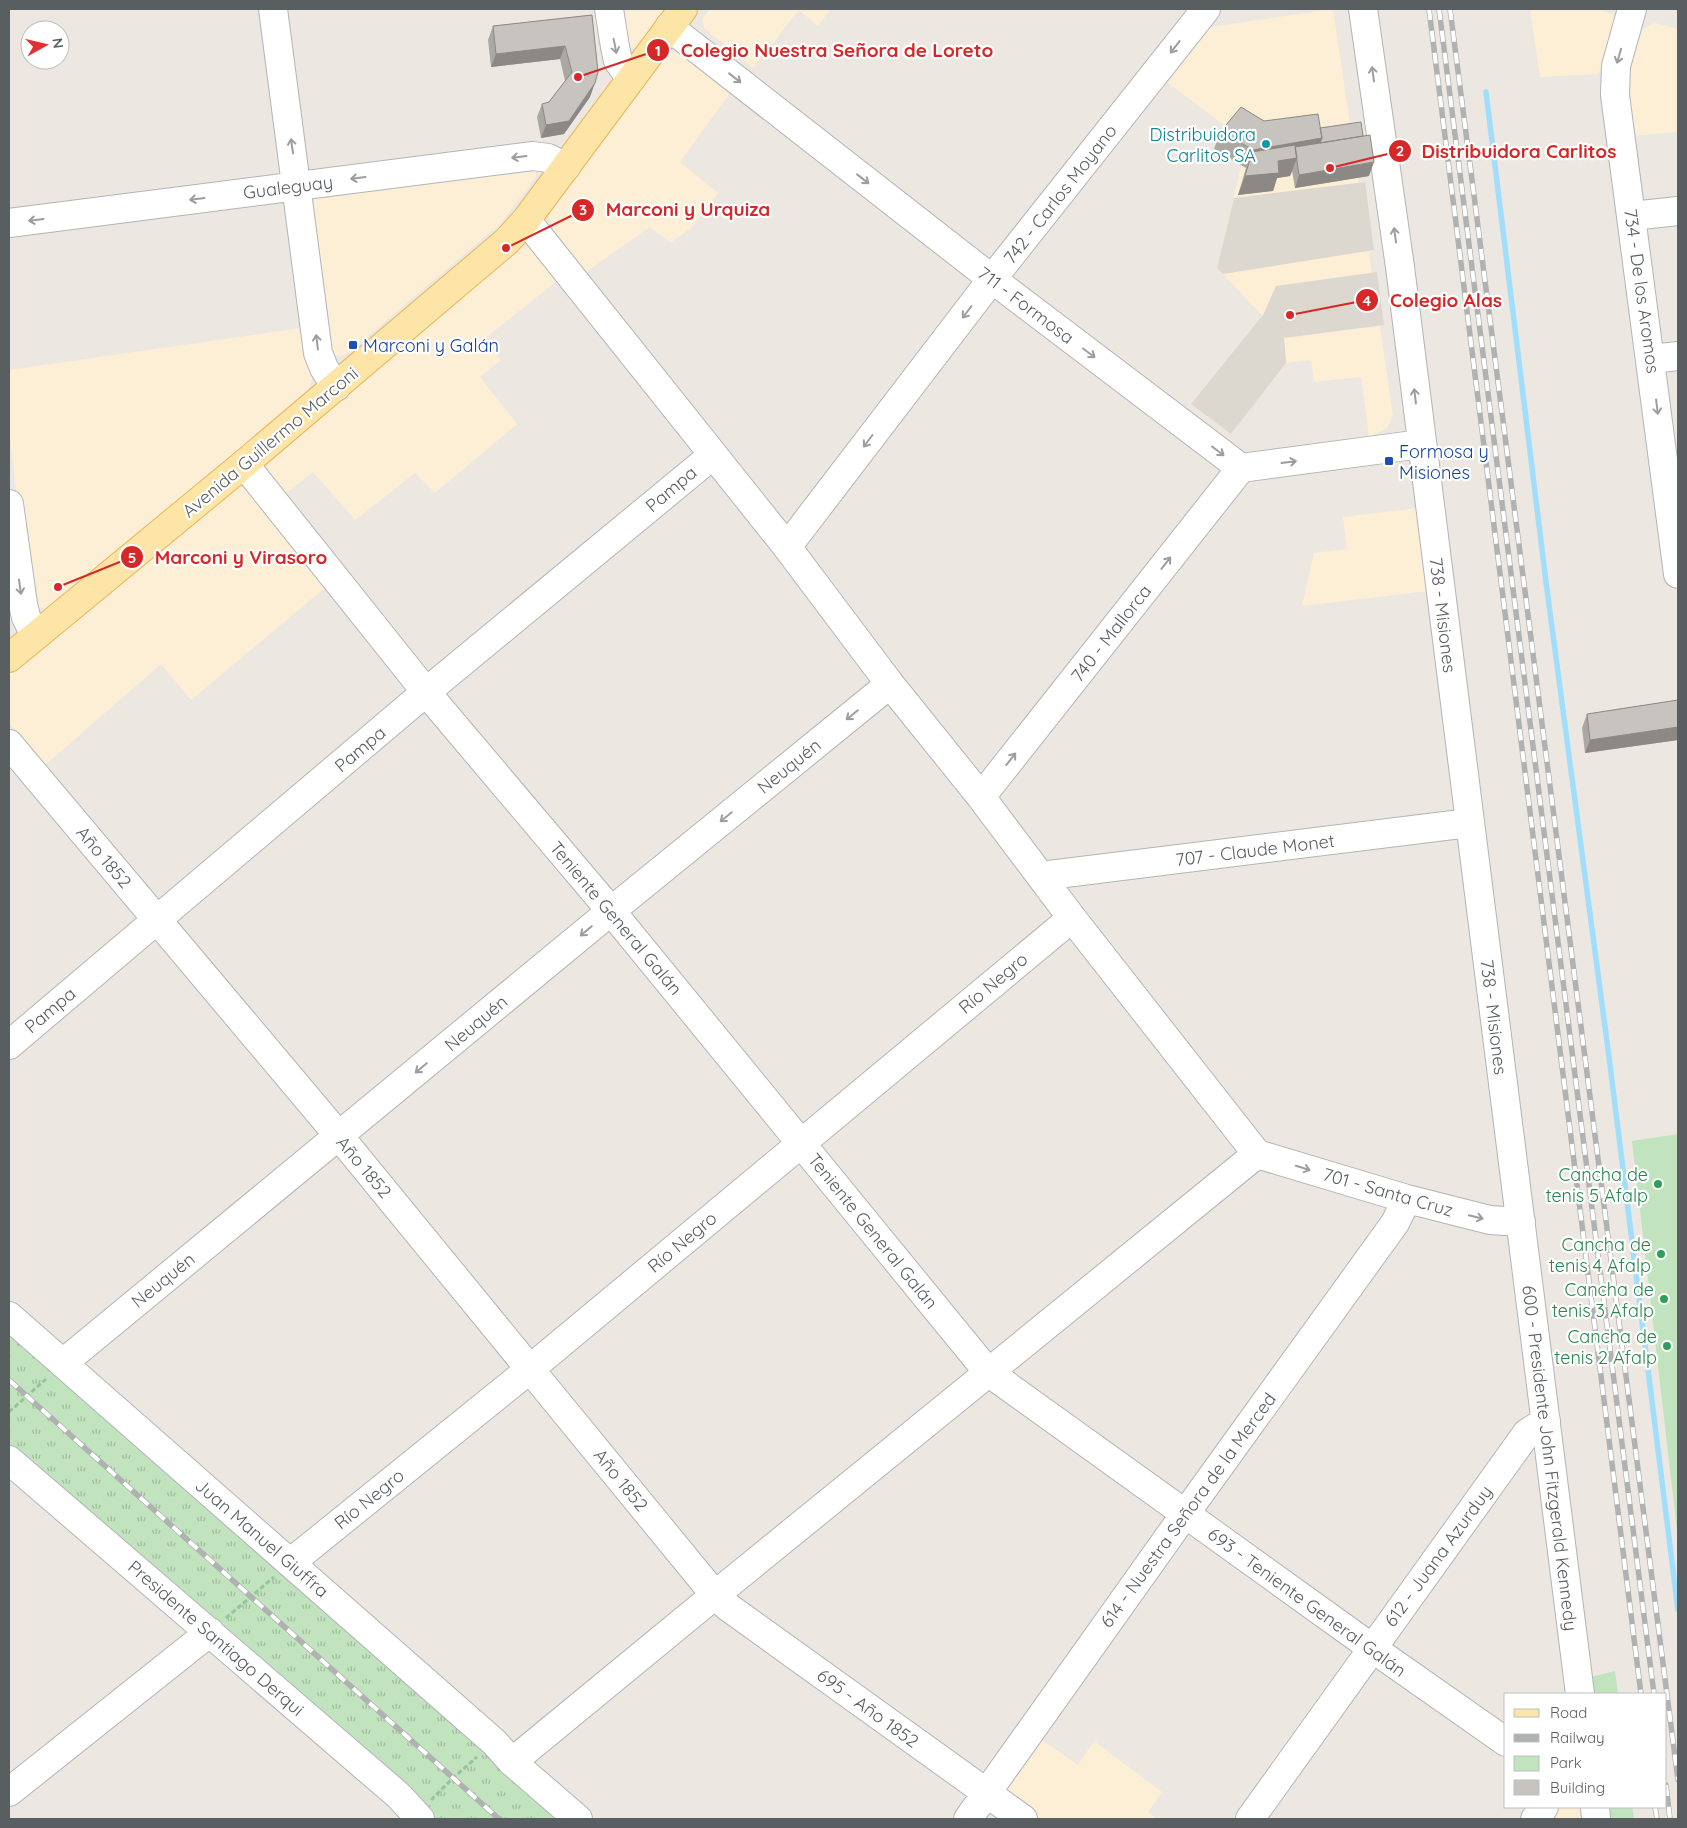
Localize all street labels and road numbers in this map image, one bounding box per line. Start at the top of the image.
street label: 742 - Carlos Moyano [998,120,1122,268]
street label: Gualeguay [242,170,334,204]
street label: 734 - De los Aromos [1619,207,1665,375]
street label: 711 - Formosa [973,261,1079,349]
street label: Avenida Guillermo Marconi [177,362,363,522]
street label: Pampa [641,461,701,517]
street label: 738 - Misiones [1425,556,1461,674]
street label: 740 - Mallorca [1066,580,1156,686]
street label: Pampa [330,721,390,777]
street label: Neuquén [753,733,825,799]
street label: Año 1852 [71,821,137,893]
street label: 707 - Claude Monet [1174,829,1336,871]
street label: Teniente General Galán [545,836,687,1000]
street label: Río Negro [954,947,1032,1019]
street label: 738 - Misiones [1476,958,1512,1076]
street label: Pampa [20,982,80,1038]
street label: Neuquén [440,990,512,1056]
street label: Año 1852 [331,1131,397,1203]
street label: Teniente General Galán [803,1148,943,1314]
street label: 701 - Santa Cruz [1320,1162,1456,1222]
street label: Río Negro [643,1206,721,1278]
street label: Neuquén [127,1247,199,1313]
street label: 600 - Presidente John Fitzgerald Kennedy [1517,1284,1583,1632]
street label: 614 - Nuestra Señora de la Merced [1095,1388,1281,1632]
street label: Año 1852 [589,1444,653,1516]
street label: Río Negro [329,1464,409,1534]
street label: Juan Manuel Giuffra [190,1474,334,1602]
street label: 612 - Juana Azurduy [1379,1481,1497,1631]
street label: 693 - Teniente General Galán [1203,1522,1411,1682]
street label: Presidente Santiago Derqui [123,1555,309,1721]
street label: 695 - Año 1852 [813,1663,923,1753]

